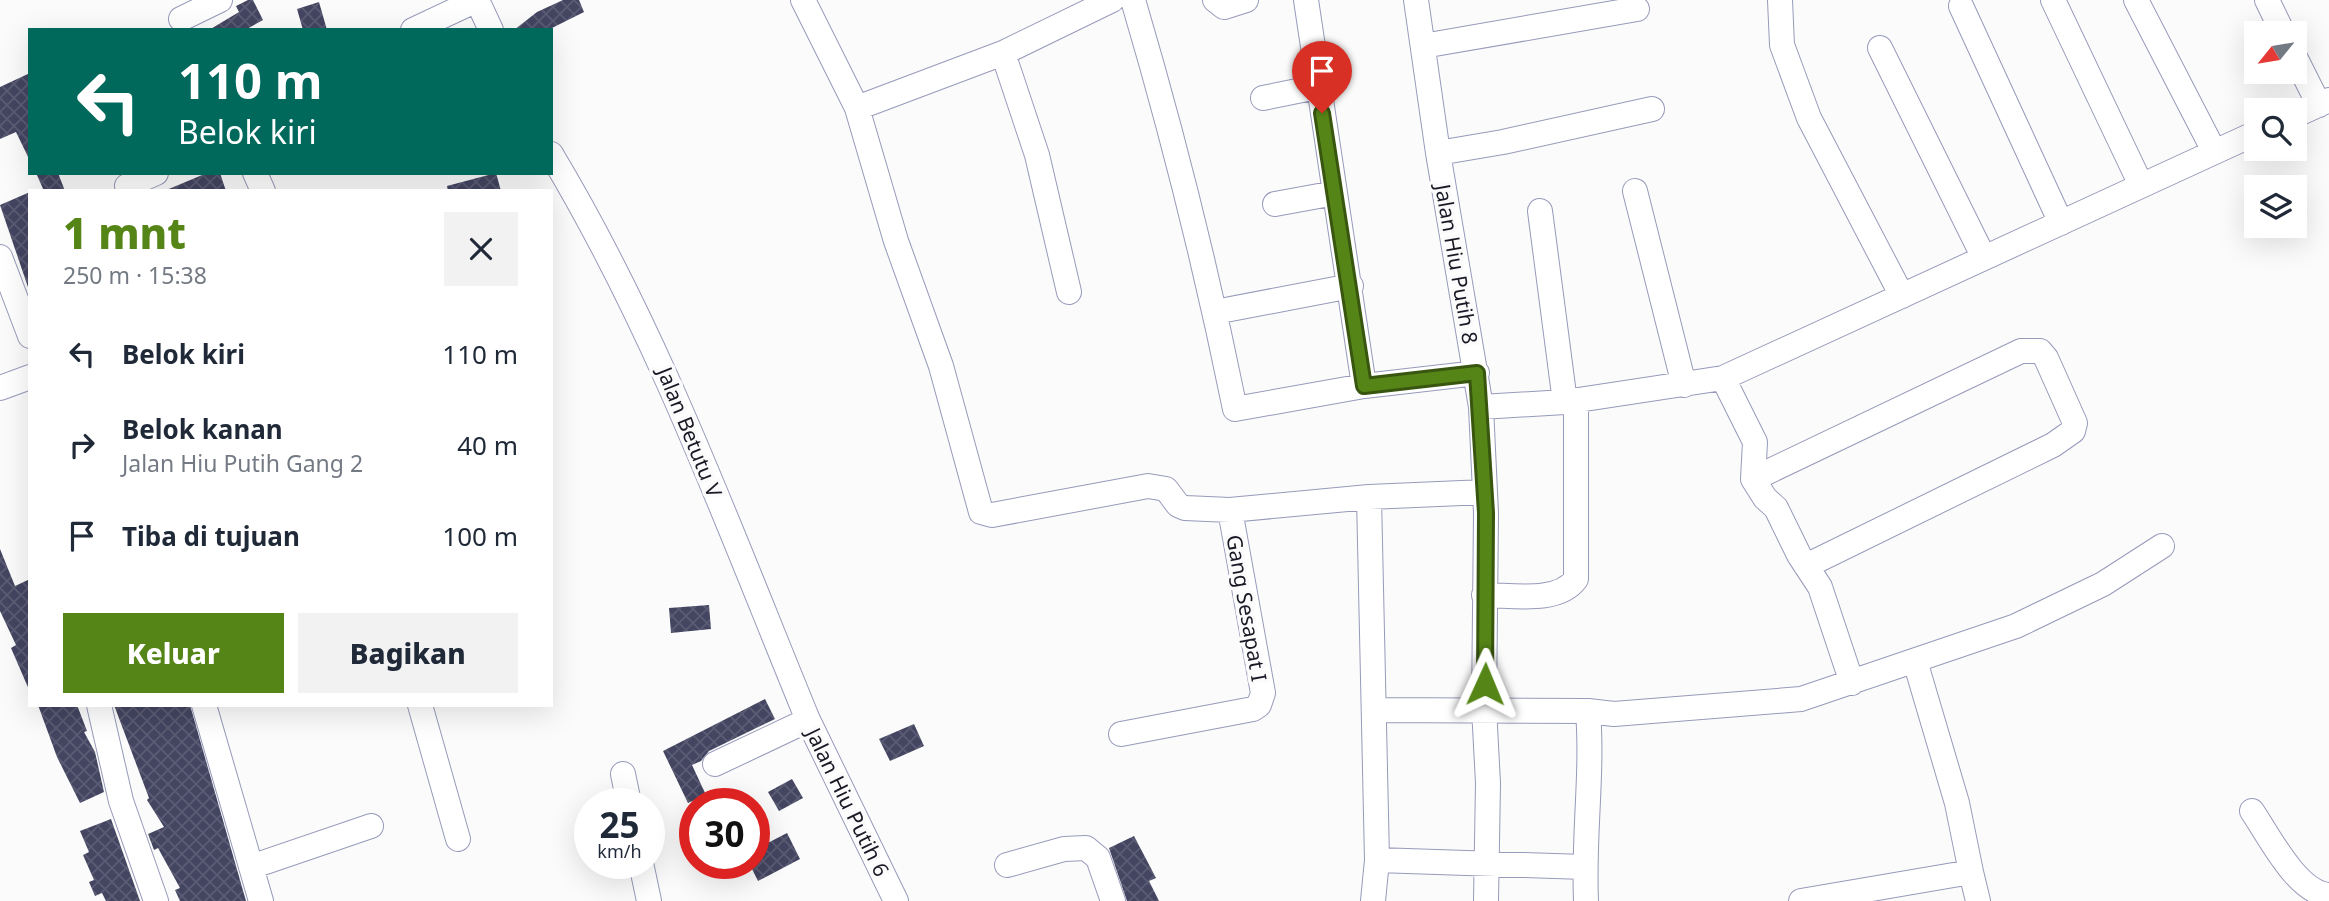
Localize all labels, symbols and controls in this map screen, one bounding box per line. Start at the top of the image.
north arrow [2244,21,2306,84]
map controls [2244,21,2307,238]
pin [1292,41,1352,113]
text: 110 m [178,47,323,113]
icon: arrive [1303,52,1341,90]
icon: left [63,56,154,147]
button: search [2244,98,2307,161]
text: Belok kiri [178,110,317,153]
button: layers [2244,175,2307,238]
street label: Jalan Hiu Putih 8 [1429,180,1485,346]
text: 1 mnt [63,204,186,261]
button: close [444,212,518,286]
text: 250 m · 15:38 [63,259,207,291]
icon: left [63,335,101,373]
text: Belok kiri [122,336,245,372]
text: 110 m [442,336,518,372]
street label: Jalan Betutu V [650,361,729,502]
text: Belok kanan [122,411,283,447]
icon: right [63,426,101,464]
text: 40 m [457,427,518,463]
text: Jalan Hiu Putih Gang 2 [122,447,363,479]
icon: arrive [63,517,101,555]
text: Tiba di tujuan [122,518,300,554]
text: 100 m [442,518,518,554]
street label: Gang Sesapat I [1220,532,1274,684]
button: Keluar [63,613,284,693]
button: Bagikan [298,613,518,693]
position arrow [1448,647,1522,721]
street label: Jalan Hiu Putih 6 [799,721,896,881]
speed limit sign: 30 [679,788,770,879]
text: 25 [599,801,640,848]
text: km/h [597,839,642,863]

